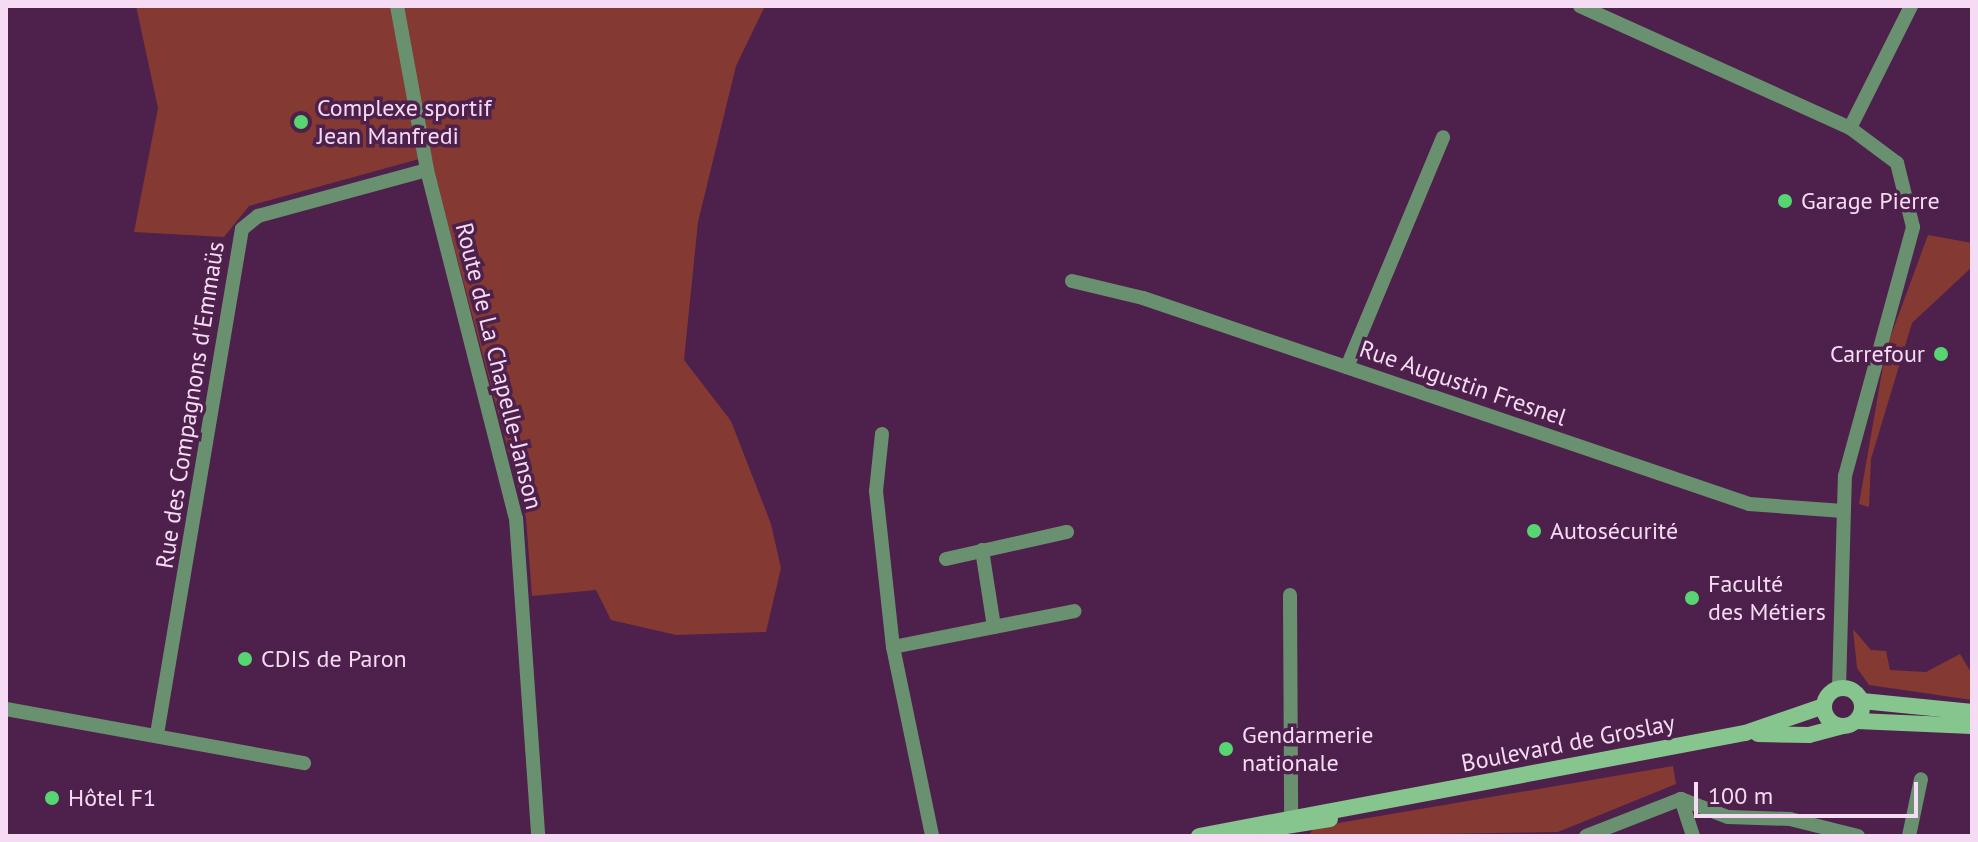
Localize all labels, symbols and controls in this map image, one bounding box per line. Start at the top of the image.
place label: Complexe sportif Jean Manfredi [317,94,491,150]
marker: Complexe sportif Jean Manfredi [292,113,310,131]
place label: Garage Pierre [1801,187,1940,215]
marker: Garage Pierre [1776,192,1794,210]
street label: Route de La Chapelle-Janson [449,220,549,512]
street label: Rue des Compagnons d'Emmaüs [150,239,230,571]
street label: Rue Augustin Fresnel [1355,334,1571,432]
place label: Carrefour [1830,340,1925,368]
marker: Carrefour [1932,345,1950,363]
place label: Autosécurité [1550,517,1678,545]
marker: Autosécurité [1525,522,1543,540]
place label: Faculté des Métiers [1708,570,1826,626]
marker: Faculté des Métiers [1683,589,1701,607]
place label: CDIS de Paron [261,645,407,673]
marker: CDIS de Paron [236,650,254,668]
street label: Boulevard de Groslay [1459,708,1677,778]
place label: Gendarmerie nationale [1242,721,1373,777]
marker: Gendarmerie nationale [1217,740,1235,758]
scale bar [1698,766,1922,816]
text: 100 m [1708,780,1773,811]
place label: Hôtel F1 [68,784,156,812]
marker: Hôtel F1 [43,789,61,807]

